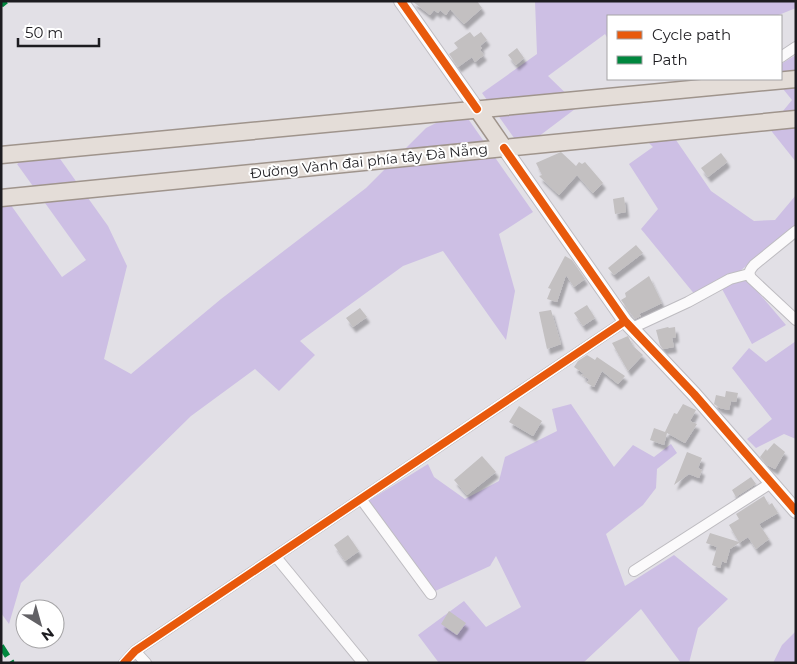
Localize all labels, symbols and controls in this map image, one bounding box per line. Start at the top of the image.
scale bar [18,15,99,47]
legend [607,15,782,80]
text: 50 m [25,23,63,42]
text: Cycle path [652,25,731,44]
text: Path [652,50,688,69]
street label: Đường Vành đai phía tây Đà Nẵng [249,140,489,182]
north arrow [15,599,65,649]
text: N [38,624,58,645]

